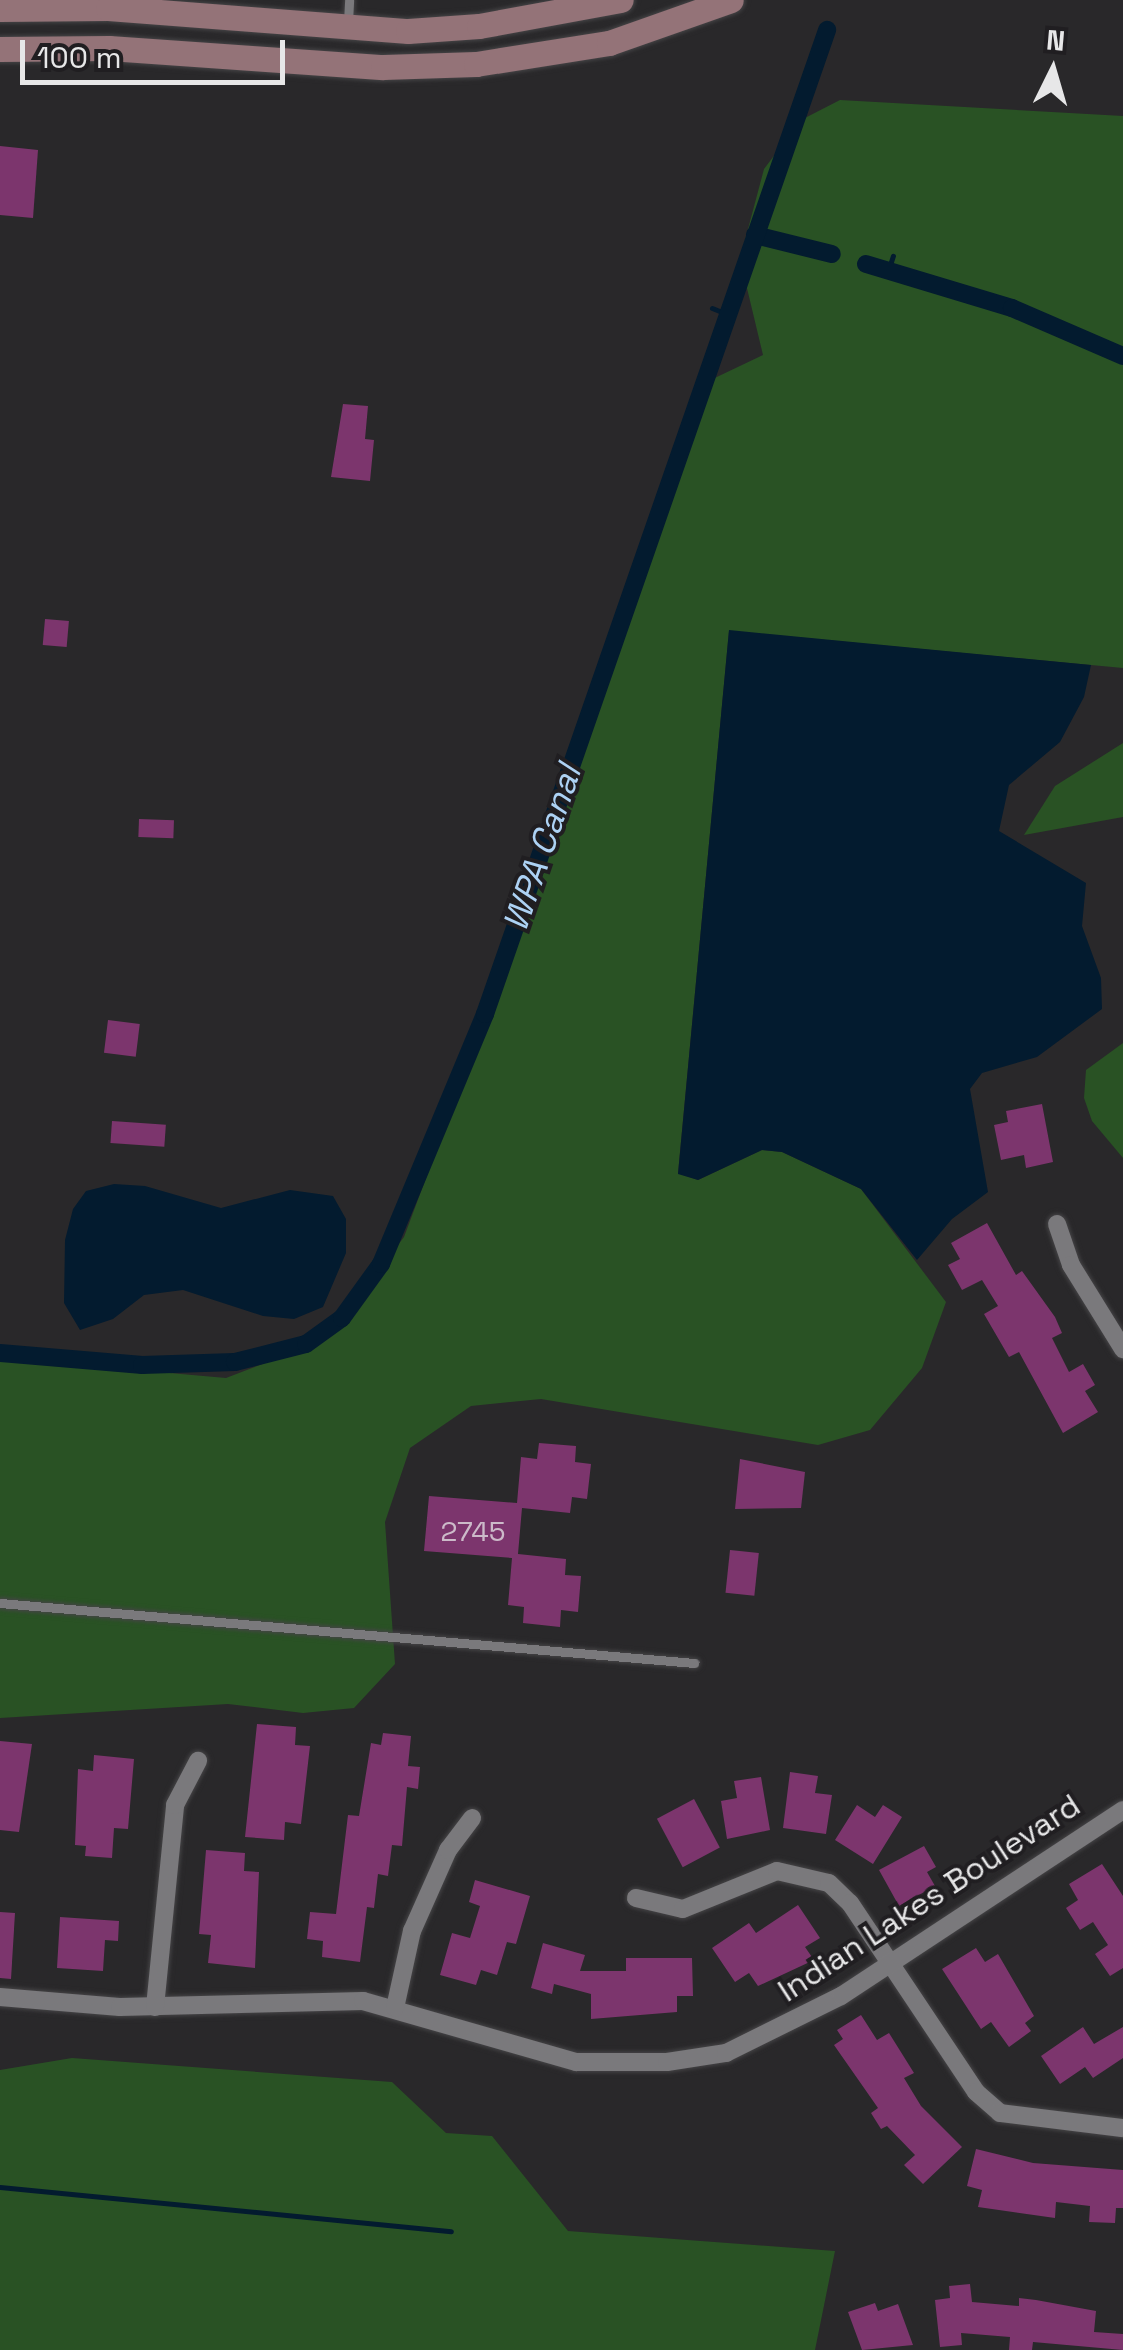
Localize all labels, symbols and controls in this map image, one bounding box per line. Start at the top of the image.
scale bar [25,20,290,82]
north arrow [1003,20,1103,120]
text: N [1045,21,1067,59]
text: 100 m [37,38,122,77]
water label: WPA Canal [494,759,590,937]
house number: 2745 [440,1514,506,1548]
street label: Indian Lakes Boulevard [771,1786,1087,2010]

